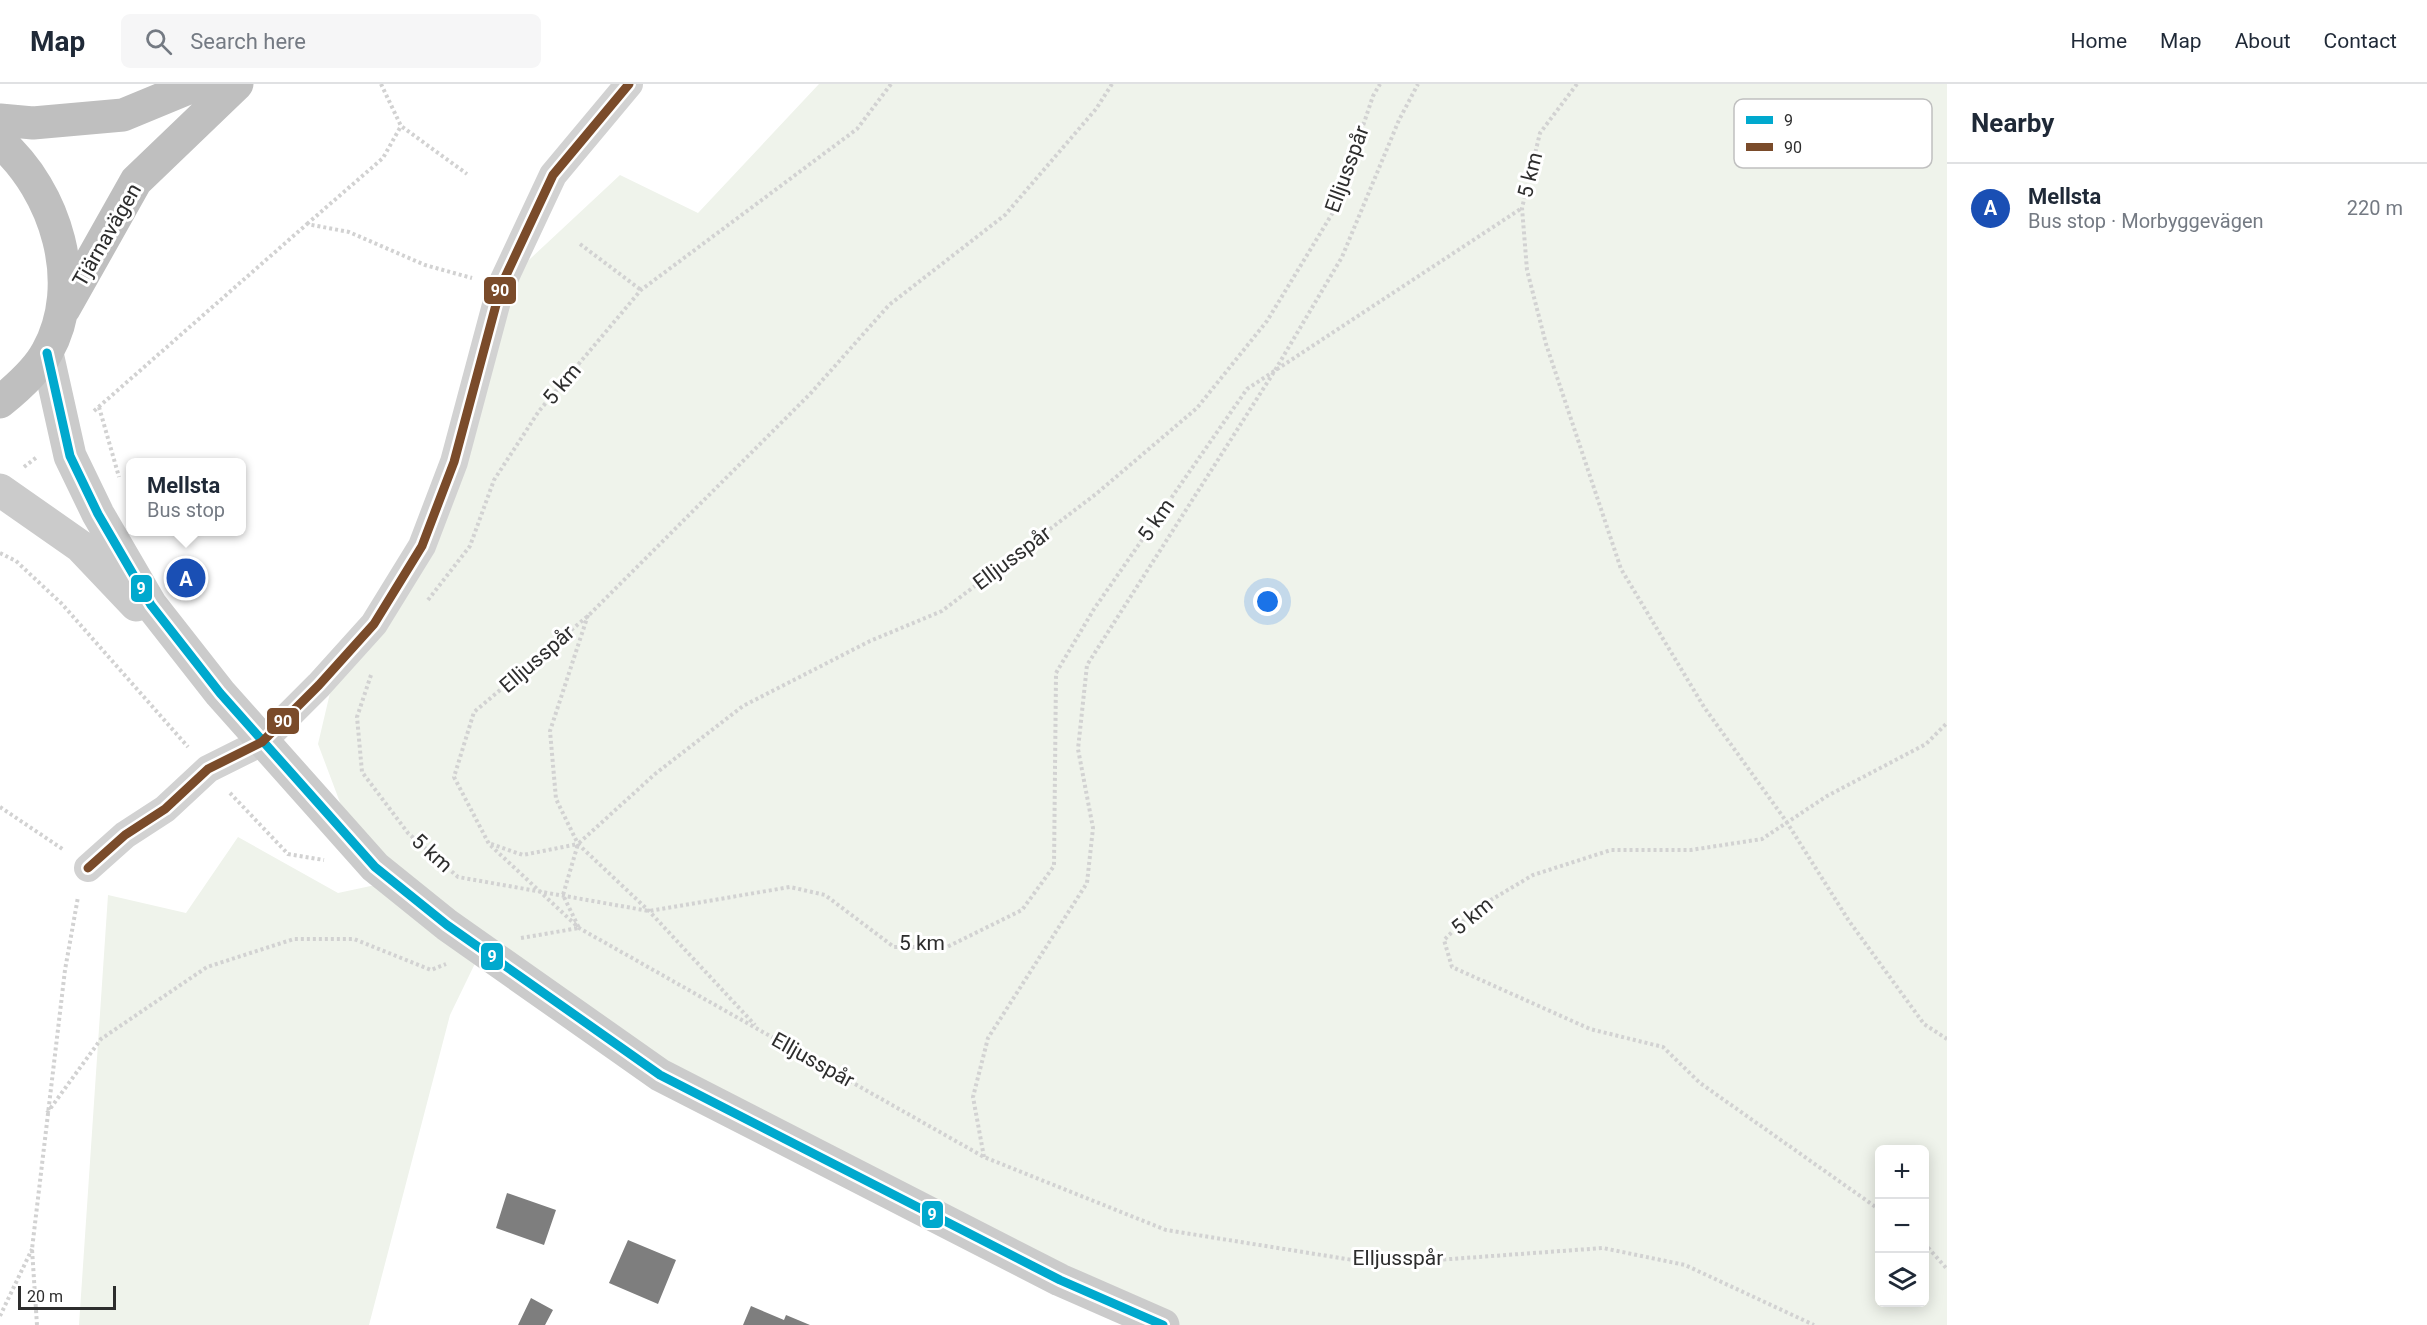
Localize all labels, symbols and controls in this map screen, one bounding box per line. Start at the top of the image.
search box [121,14,541,68]
text: Map [30,25,85,58]
icon: search [142,25,175,58]
text: Search here [190,29,306,54]
text: Home [2071,29,2127,53]
text: Map [2160,29,2202,53]
text: About [2235,29,2291,53]
text: Contact [2324,29,2397,53]
legend [1734,99,1932,168]
text: Nearby [1971,108,2054,138]
text: 9 [1784,111,1793,130]
street label: Elljusspår [1320,122,1374,216]
text: 90 [1784,138,1802,157]
street label: 5 km [1513,150,1547,200]
street label: Tjärnavägen [68,179,146,291]
text: Mellsta [2028,184,2101,209]
text: A [1984,196,1997,220]
text: 220 m [2347,196,2403,220]
text: Bus stop · Morbyggevägen [2028,209,2264,233]
line badge: 90 [483,276,517,305]
text: 90 [491,281,509,300]
street label: 5 km [538,359,586,409]
popup [126,458,246,536]
text: Mellsta [147,473,220,498]
street label: 5 km [1133,494,1179,546]
text: Bus stop [147,498,225,522]
street label: Elljusspår [969,521,1055,595]
pin: A [166,556,206,600]
line badge: 9 [130,574,153,603]
text: 9 [136,579,146,598]
your location [1253,587,1282,616]
street label: Elljusspår [495,620,579,698]
line badge: 90 [266,707,300,735]
text: 90 [274,712,292,731]
street label: 5 km [407,829,457,877]
street label: 5 km [1447,892,1497,940]
street label: 5 km [899,931,945,955]
line badge: 9 [480,942,504,971]
text: 9 [487,947,497,966]
street label: Elljusspår [767,1028,859,1092]
map controls [1875,1145,1929,1307]
button: + [1875,1145,1929,1199]
button: − [1875,1199,1929,1253]
line badge: 9 [921,1200,944,1229]
text: 9 [927,1205,937,1224]
street label: Elljusspår [1353,1246,1443,1270]
button: layers [1875,1253,1929,1307]
scale bar [18,1283,116,1310]
text: 20 m [27,1287,63,1306]

